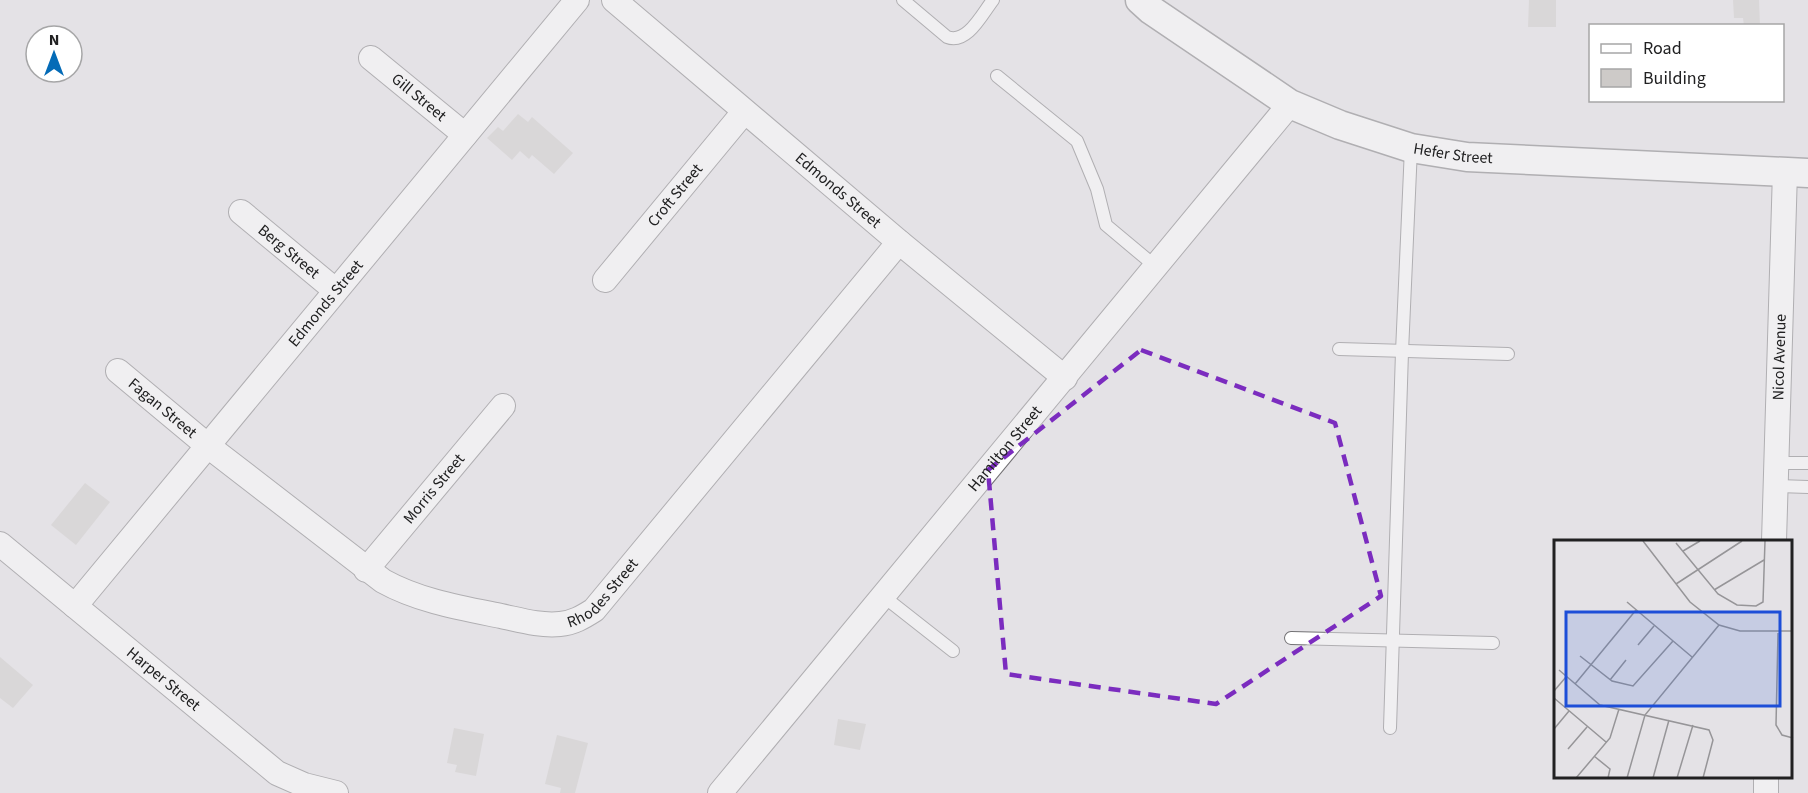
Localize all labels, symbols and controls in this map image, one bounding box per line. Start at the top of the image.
north arrow [24,24,84,84]
legend [1589,24,1784,102]
text: N [49,29,59,51]
text: Road [1643,36,1682,61]
text: Building [1643,66,1706,91]
street label: Gill Street [387,68,452,127]
street label: Hefer Street [1412,138,1494,169]
street label: Edmonds Street [790,147,886,234]
street label: Croft Street [642,158,708,232]
street label: Berg Street [253,219,325,284]
street label: Edmonds Street [283,255,369,352]
street label: Nicol Avenue [1767,313,1792,401]
street label: Fagan Street [123,373,202,444]
street label: Hamilton Street [963,400,1047,496]
street label: Morris Street [398,448,470,528]
inset map [1554,540,1793,778]
street label: Rhodes Street [564,553,644,633]
street label: Harper Street [122,642,205,717]

